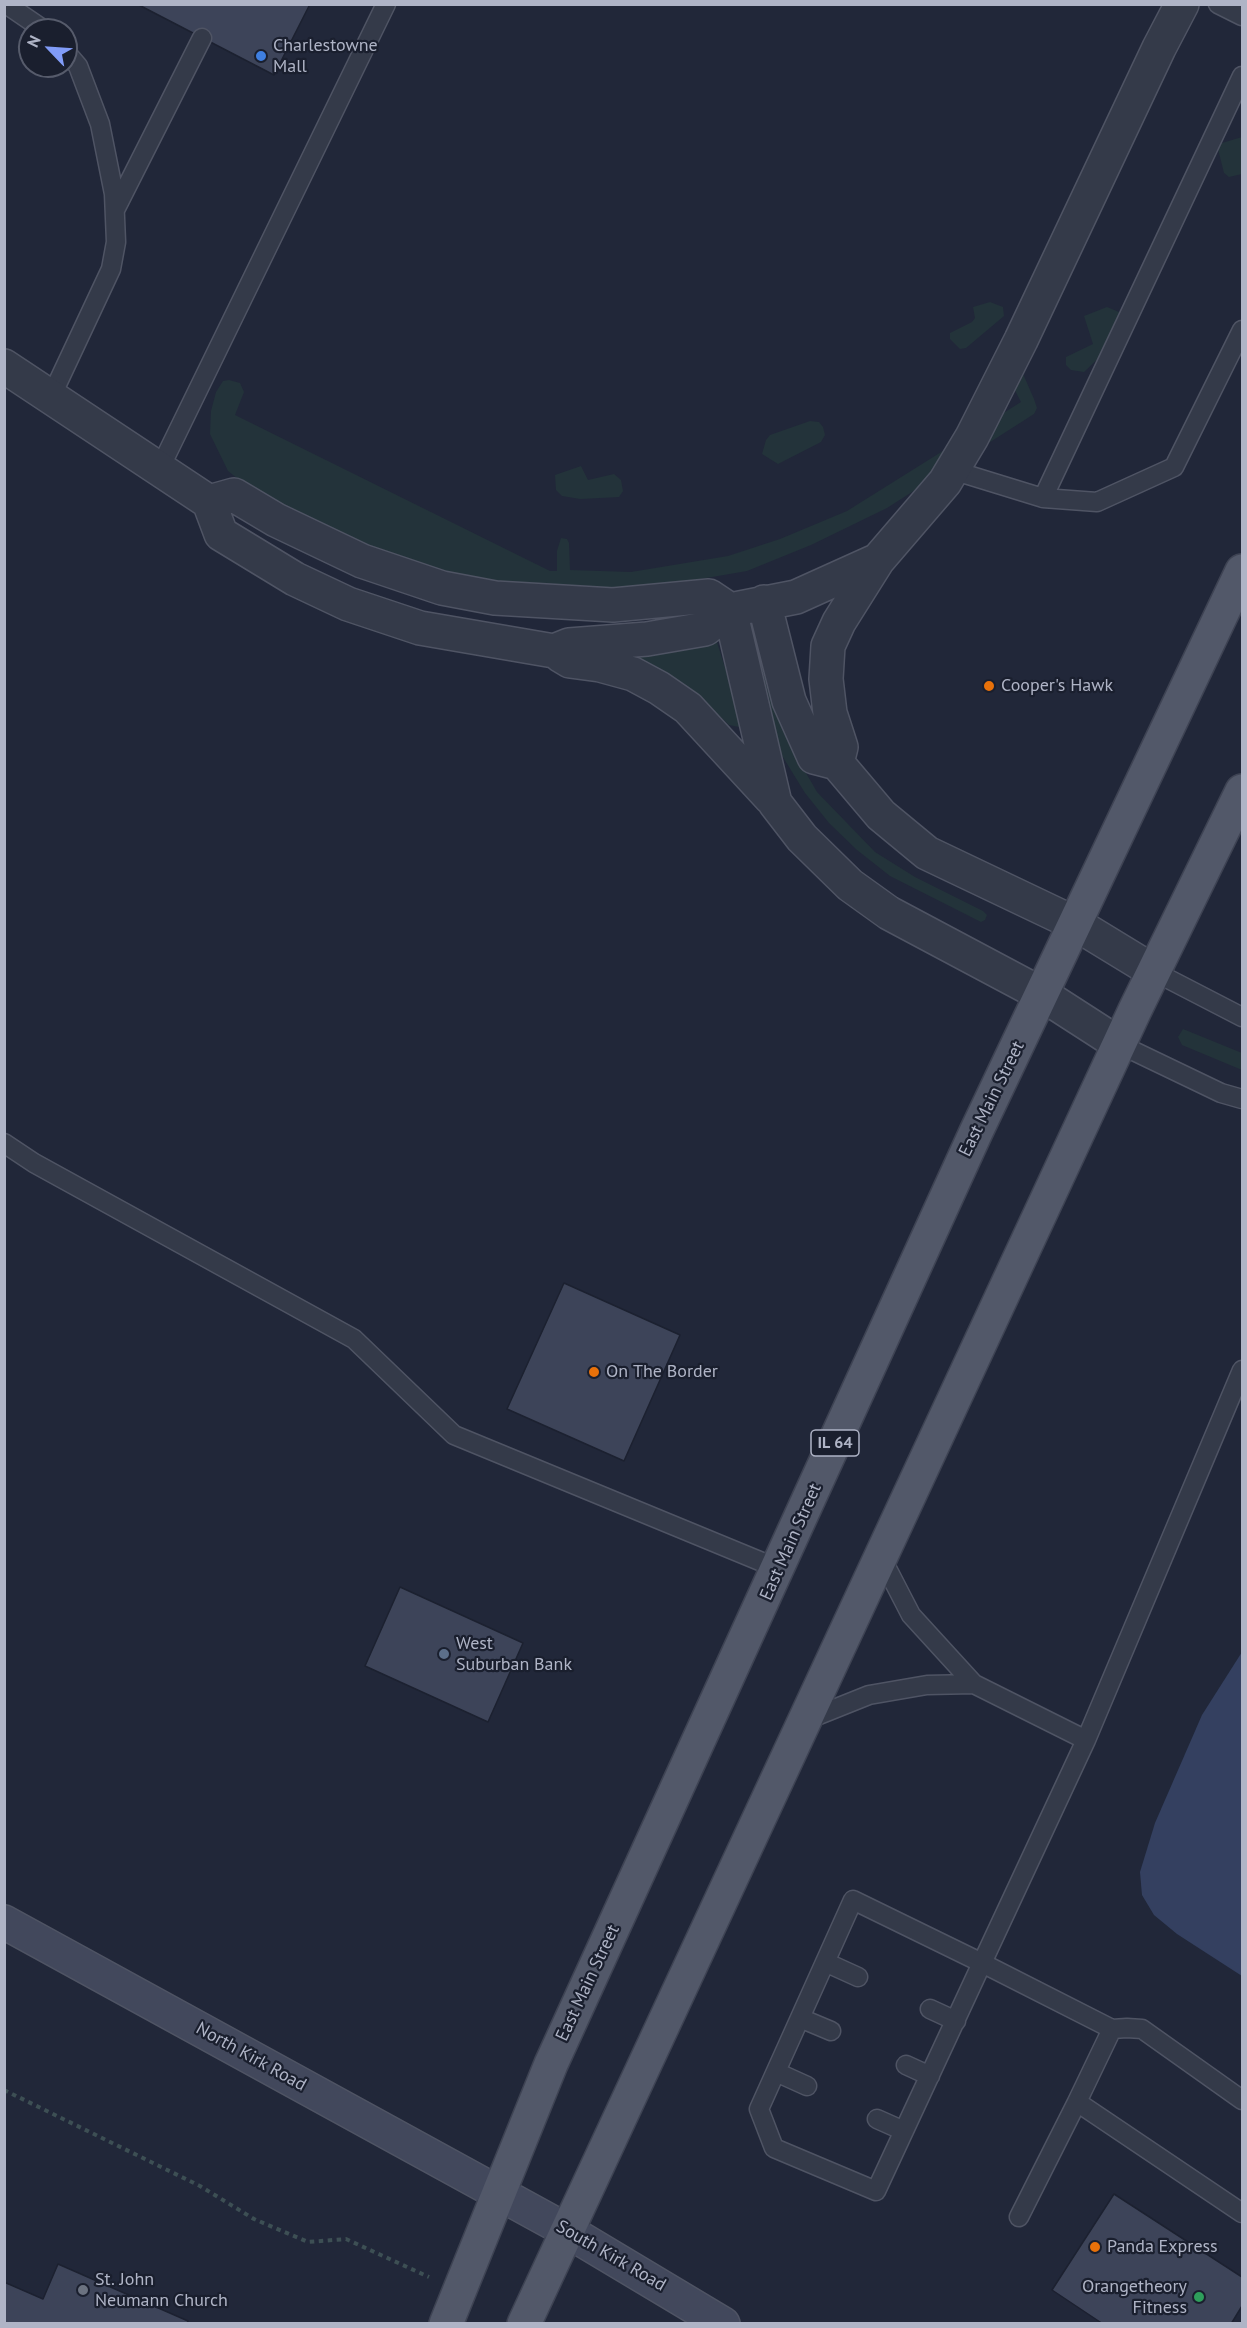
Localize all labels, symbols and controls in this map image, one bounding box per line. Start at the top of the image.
north arrow [18,18,78,78]
text: N [22,32,45,50]
place label: Charlestowne Mall [273,35,378,78]
marker: Charlestowne Mall [254,49,268,63]
place label: Cooper's Hawk [1001,675,1113,697]
marker: Cooper's Hawk [982,679,996,693]
street label: East Main Street [955,1038,1029,1160]
place label: On The Border [606,1361,718,1383]
marker: On The Border [587,1365,601,1379]
road number: IL 64 [811,1430,859,1456]
street label: East Main Street [756,1480,826,1604]
place label: West Suburban Bank [456,1633,572,1676]
marker: West Suburban Bank [437,1647,451,1661]
street label: East Main Street [552,1921,624,2045]
street label: North Kirk Road [192,2018,310,2096]
street label: South Kirk Road [552,2216,670,2296]
place label: Panda Express [1107,2236,1218,2258]
marker: Panda Express [1088,2240,1102,2254]
place label: St. John Neumann Church [95,2269,228,2312]
place label: Orangetheory Fitness [1082,2276,1187,2318]
marker: St. John Neumann Church [76,2283,90,2297]
marker: Orangetheory Fitness [1192,2290,1206,2304]

